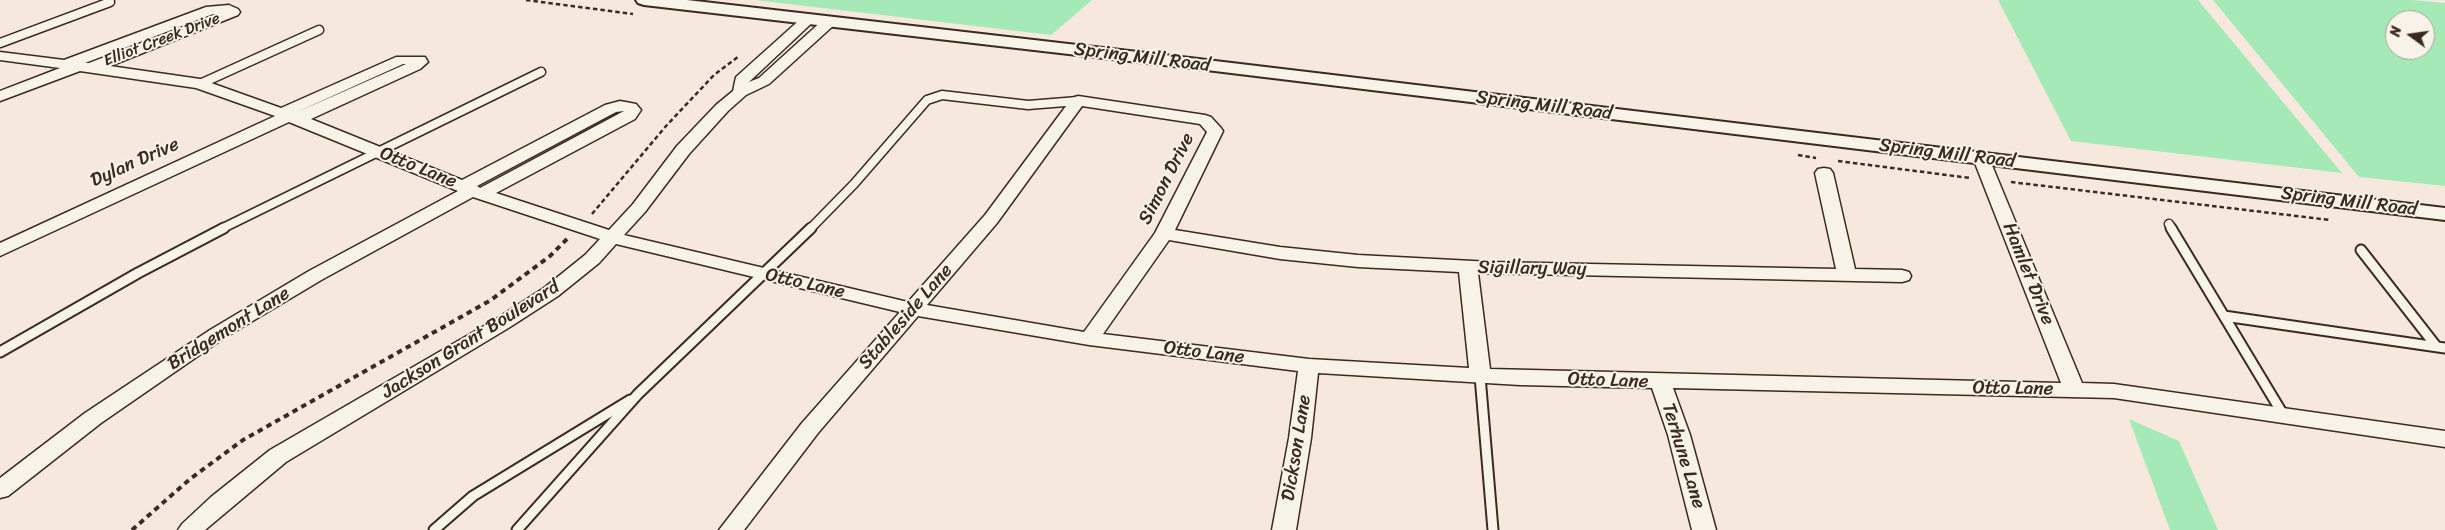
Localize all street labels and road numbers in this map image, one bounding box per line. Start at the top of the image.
street label: Elliot Creek Drive [101,9,223,71]
street label: Spring Mill Road [1073,38,1211,78]
street label: Spring Mill Road [1475,86,1613,126]
street label: Simon Drive [1134,129,1200,229]
street label: Dylan Drive [87,133,183,193]
street label: Spring Mill Road [1878,134,2016,174]
street label: Otto Lane [376,142,460,194]
street label: Spring Mill Road [2280,182,2418,222]
street label: Hamlet Drive [1997,219,2059,329]
street label: Sigillary Way [1477,257,1587,281]
street label: Stableside Lane [854,260,958,374]
street label: Otto Lane [763,264,847,304]
street label: Jackson Grant Boulevard [378,276,564,404]
street label: Bridgemont Lane [164,282,294,376]
street label: Otto Lane [1162,337,1246,369]
street label: Otto Lane [1567,368,1649,394]
street label: Otto Lane [1972,377,2054,401]
street label: Dickson Lane [1277,393,1317,503]
street label: Terhune Lane [1656,400,1710,512]

